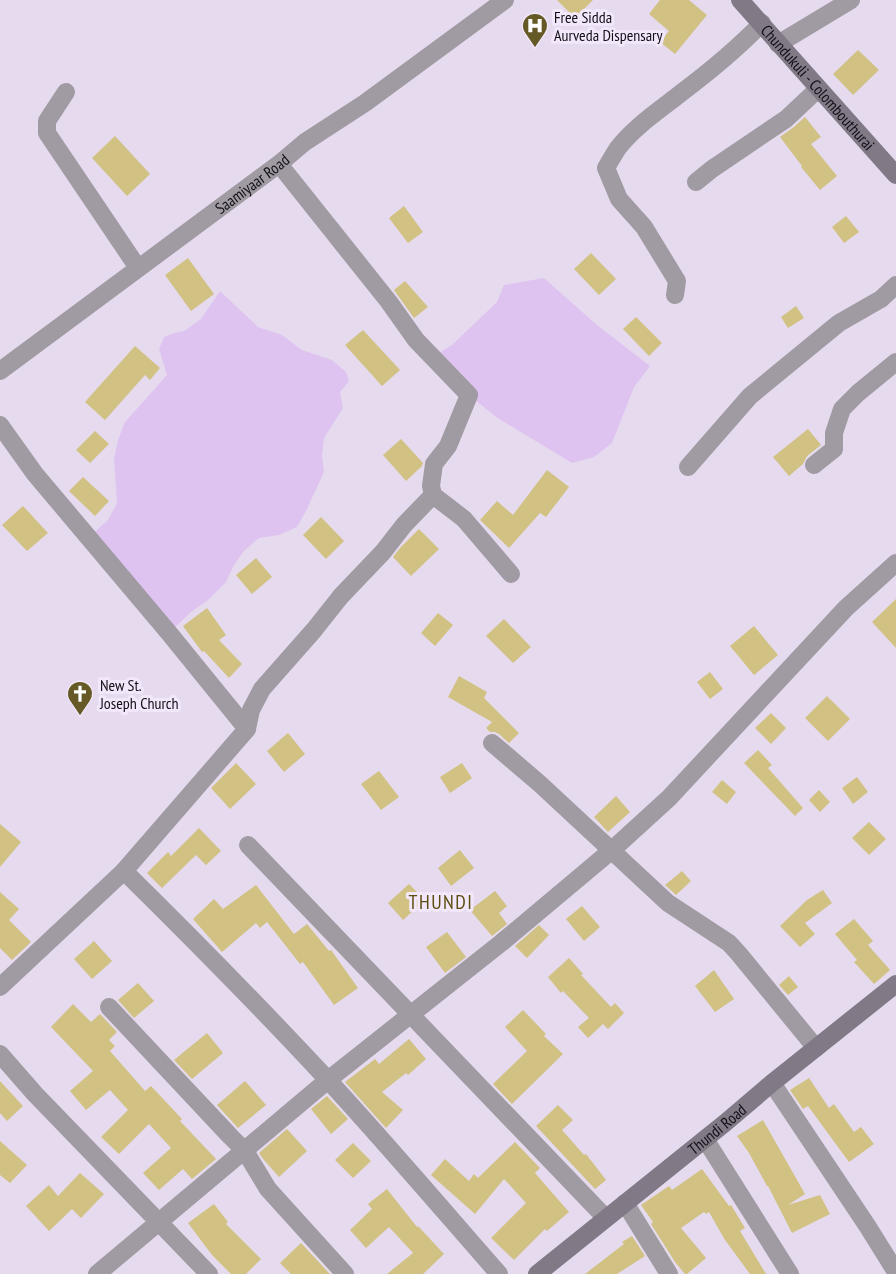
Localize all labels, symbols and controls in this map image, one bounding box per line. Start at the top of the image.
place label: Free Sidda Aurveda Dispensary [554,7,663,45]
hospital icon: Free Sidda Aurveda Dispensary [520,11,550,49]
street label: Chundukuli - Colombouthurai [757,20,879,154]
street label: Saamiyaar Road [211,150,293,218]
place label: New St. Joseph Church [99,675,179,713]
church icon: New St. Joseph Church [65,679,95,717]
district label: THUNDI [409,889,474,915]
street label: Thundi Road [684,1099,750,1159]

